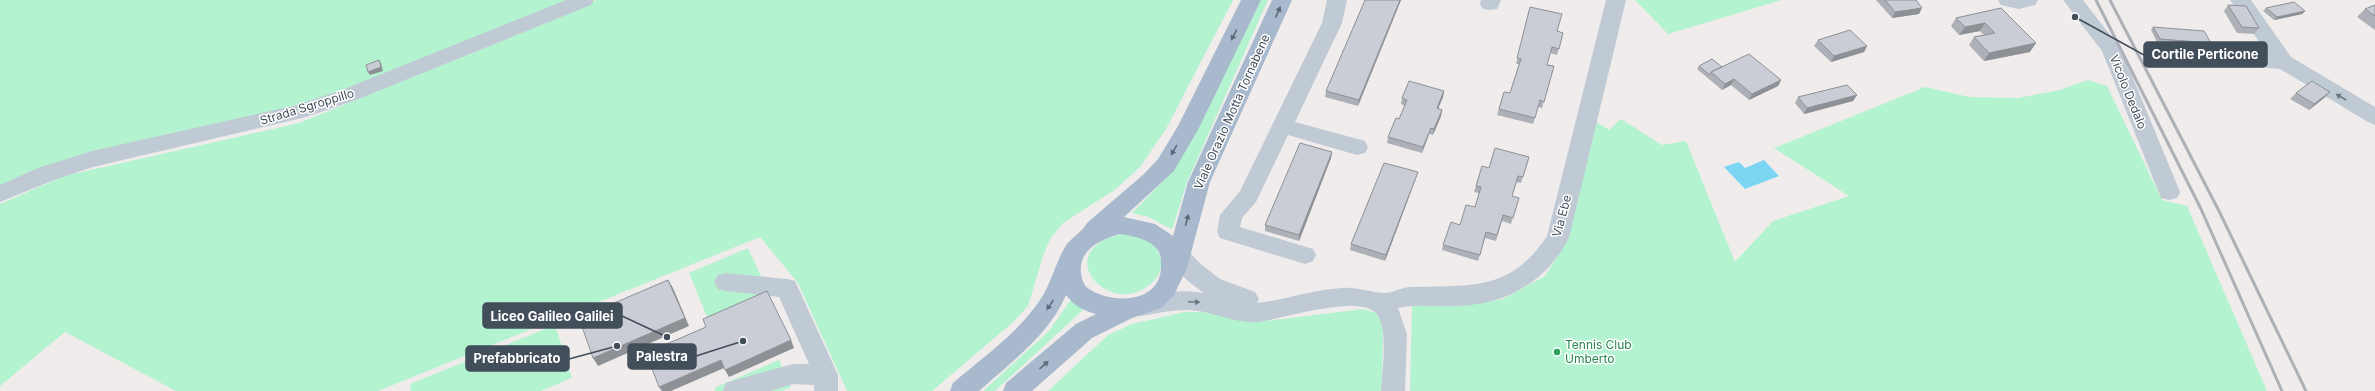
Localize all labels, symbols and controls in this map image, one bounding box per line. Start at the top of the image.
one-way arrow [1275,6,1281,17]
one-way arrow [1231,29,1238,41]
street label: Viale Orazio Motta Tornabene [1190,32,1273,192]
callout: Cortile Perticone [2144,42,2267,67]
text: Cortile Perticone [2151,46,2259,62]
street label: Vicolo Dedalo [2107,53,2150,131]
street label: Strada Sgroppillo [258,85,356,128]
one-way arrow [2336,93,2347,100]
one-way arrow [1171,144,1178,156]
street label: Via Ebe [1549,193,1574,239]
one-way arrow [1184,214,1190,226]
one-way arrow [1188,299,1201,305]
one-way arrow [1046,300,1054,311]
callout: Liceo Galileo Galilei [483,303,622,328]
text: Liceo Galileo Galilei [490,308,614,324]
place label: Tennis Club Umberto [1565,337,1632,366]
callout: Palestra [628,344,696,369]
callout: Prefabbricato [466,346,569,371]
marker: Tennis Club Umberto [1552,347,1562,357]
text: Palestra [636,348,688,364]
text: Prefabbricato [474,350,560,366]
one-way arrow [1039,360,1049,370]

